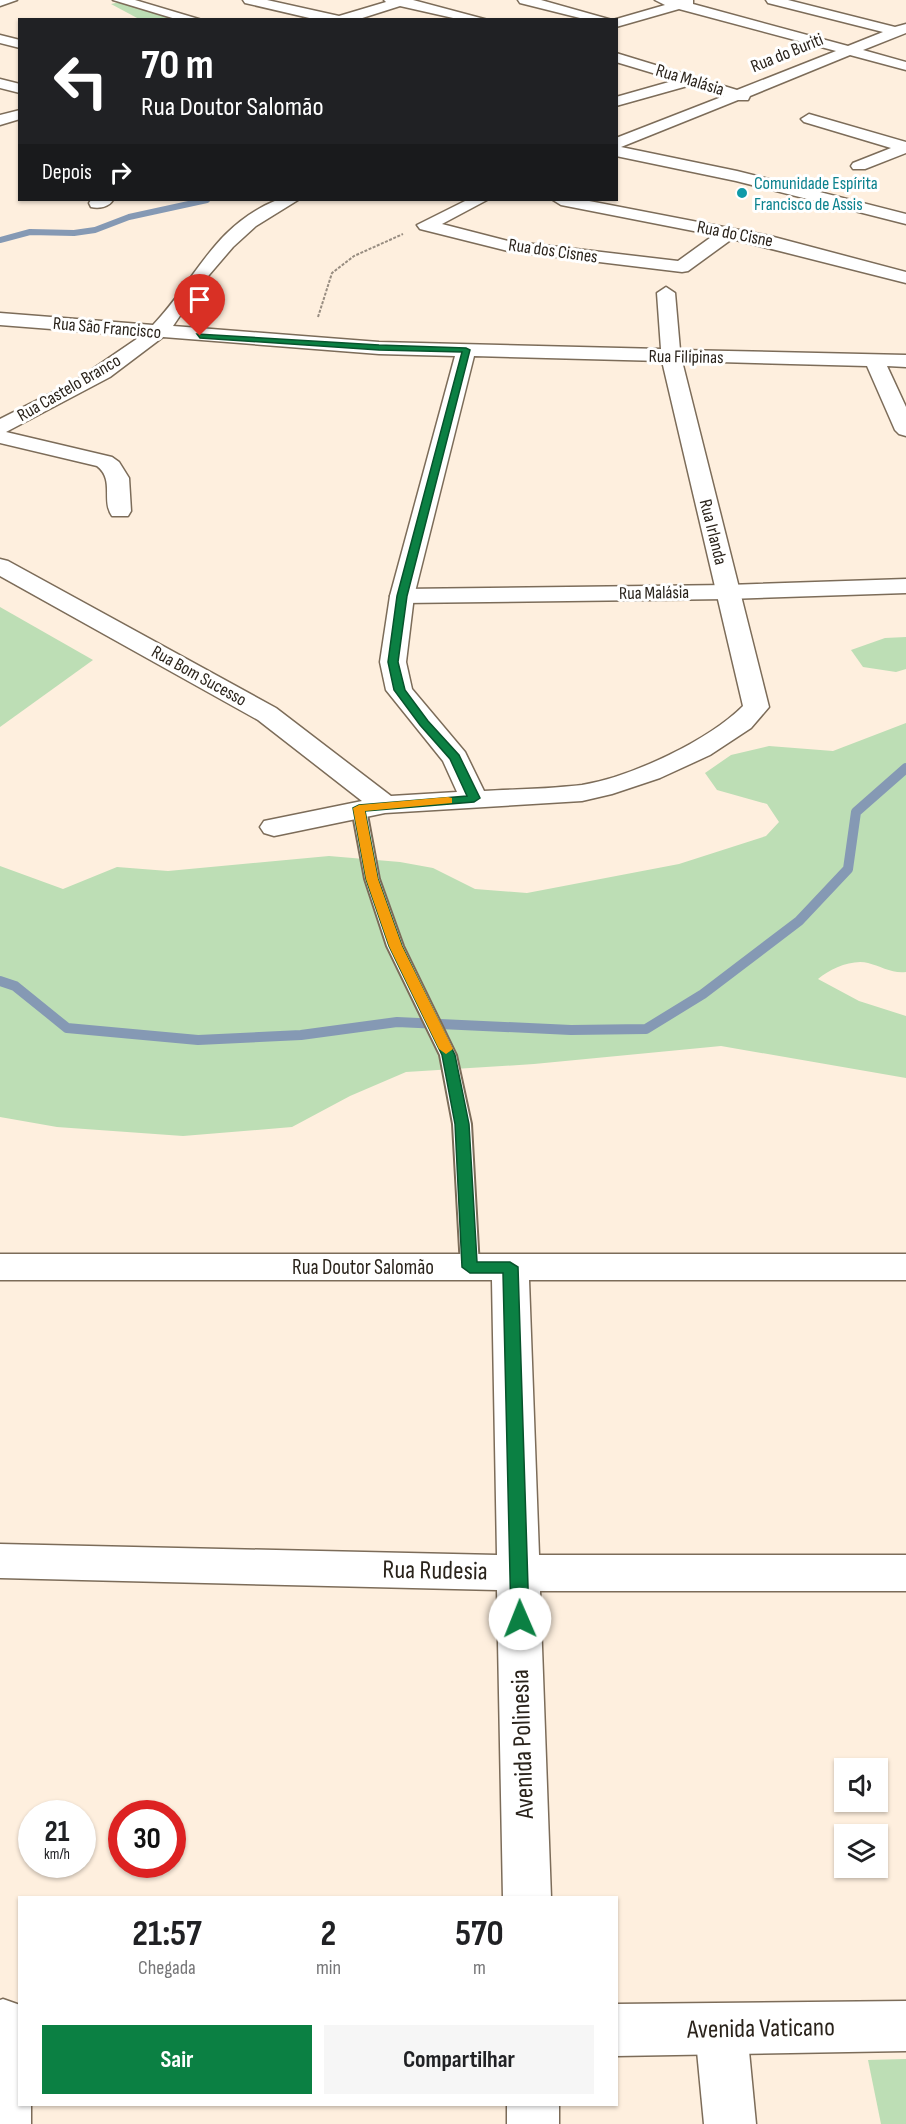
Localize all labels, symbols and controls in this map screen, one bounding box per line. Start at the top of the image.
street label: Rua do Buriti [748,29,826,77]
text: 70 m [141,40,214,91]
icon: left [42,42,120,120]
street label: Rua Malásia [653,60,727,100]
text: Rua Doutor Salomão [141,91,324,123]
icon: right [104,156,137,189]
text: Depois [42,159,92,186]
place label: Comunidade Espírita Francisco de Assis [754,173,878,215]
marker: Comunidade Espírita Francisco de Assis [735,186,749,200]
street label: Rua do Cisne [695,216,775,252]
street label: Rua dos Cisnes [507,234,599,268]
pin [174,274,225,336]
icon: arrive [183,283,216,316]
street label: Rua São Francisco [52,313,162,343]
street label: Rua Filipinas [648,346,724,368]
street label: Rua Castelo Branco [14,350,124,426]
street label: Rua Irlanda [695,497,731,567]
street label: Rua Malásia [619,582,689,604]
street label: Rua Bom Sucesso [148,641,250,711]
street label: Rua Doutor Salomão [292,1255,434,1280]
street label: Rua Rudesia [382,1555,488,1587]
position arrow [488,1587,552,1651]
street label: Avenida Polinesia [505,1669,541,1820]
map controls [834,1758,888,1878]
button: sound [834,1758,888,1812]
speed limit sign: 30 [108,1800,186,1878]
text: 21 [45,1814,69,1850]
button: layers [834,1824,888,1878]
text: km/h [44,1845,70,1864]
text: 21:57 [132,1913,202,1956]
text: 2 [321,1913,336,1956]
text: 570 [455,1913,504,1956]
text: Chegada [138,1956,196,1980]
text: min [316,1956,341,1980]
text: m [473,1956,486,1980]
street label: Avenida Vaticano [686,2012,835,2046]
button: Sair [42,2025,312,2094]
button: Compartilhar [324,2025,594,2094]

